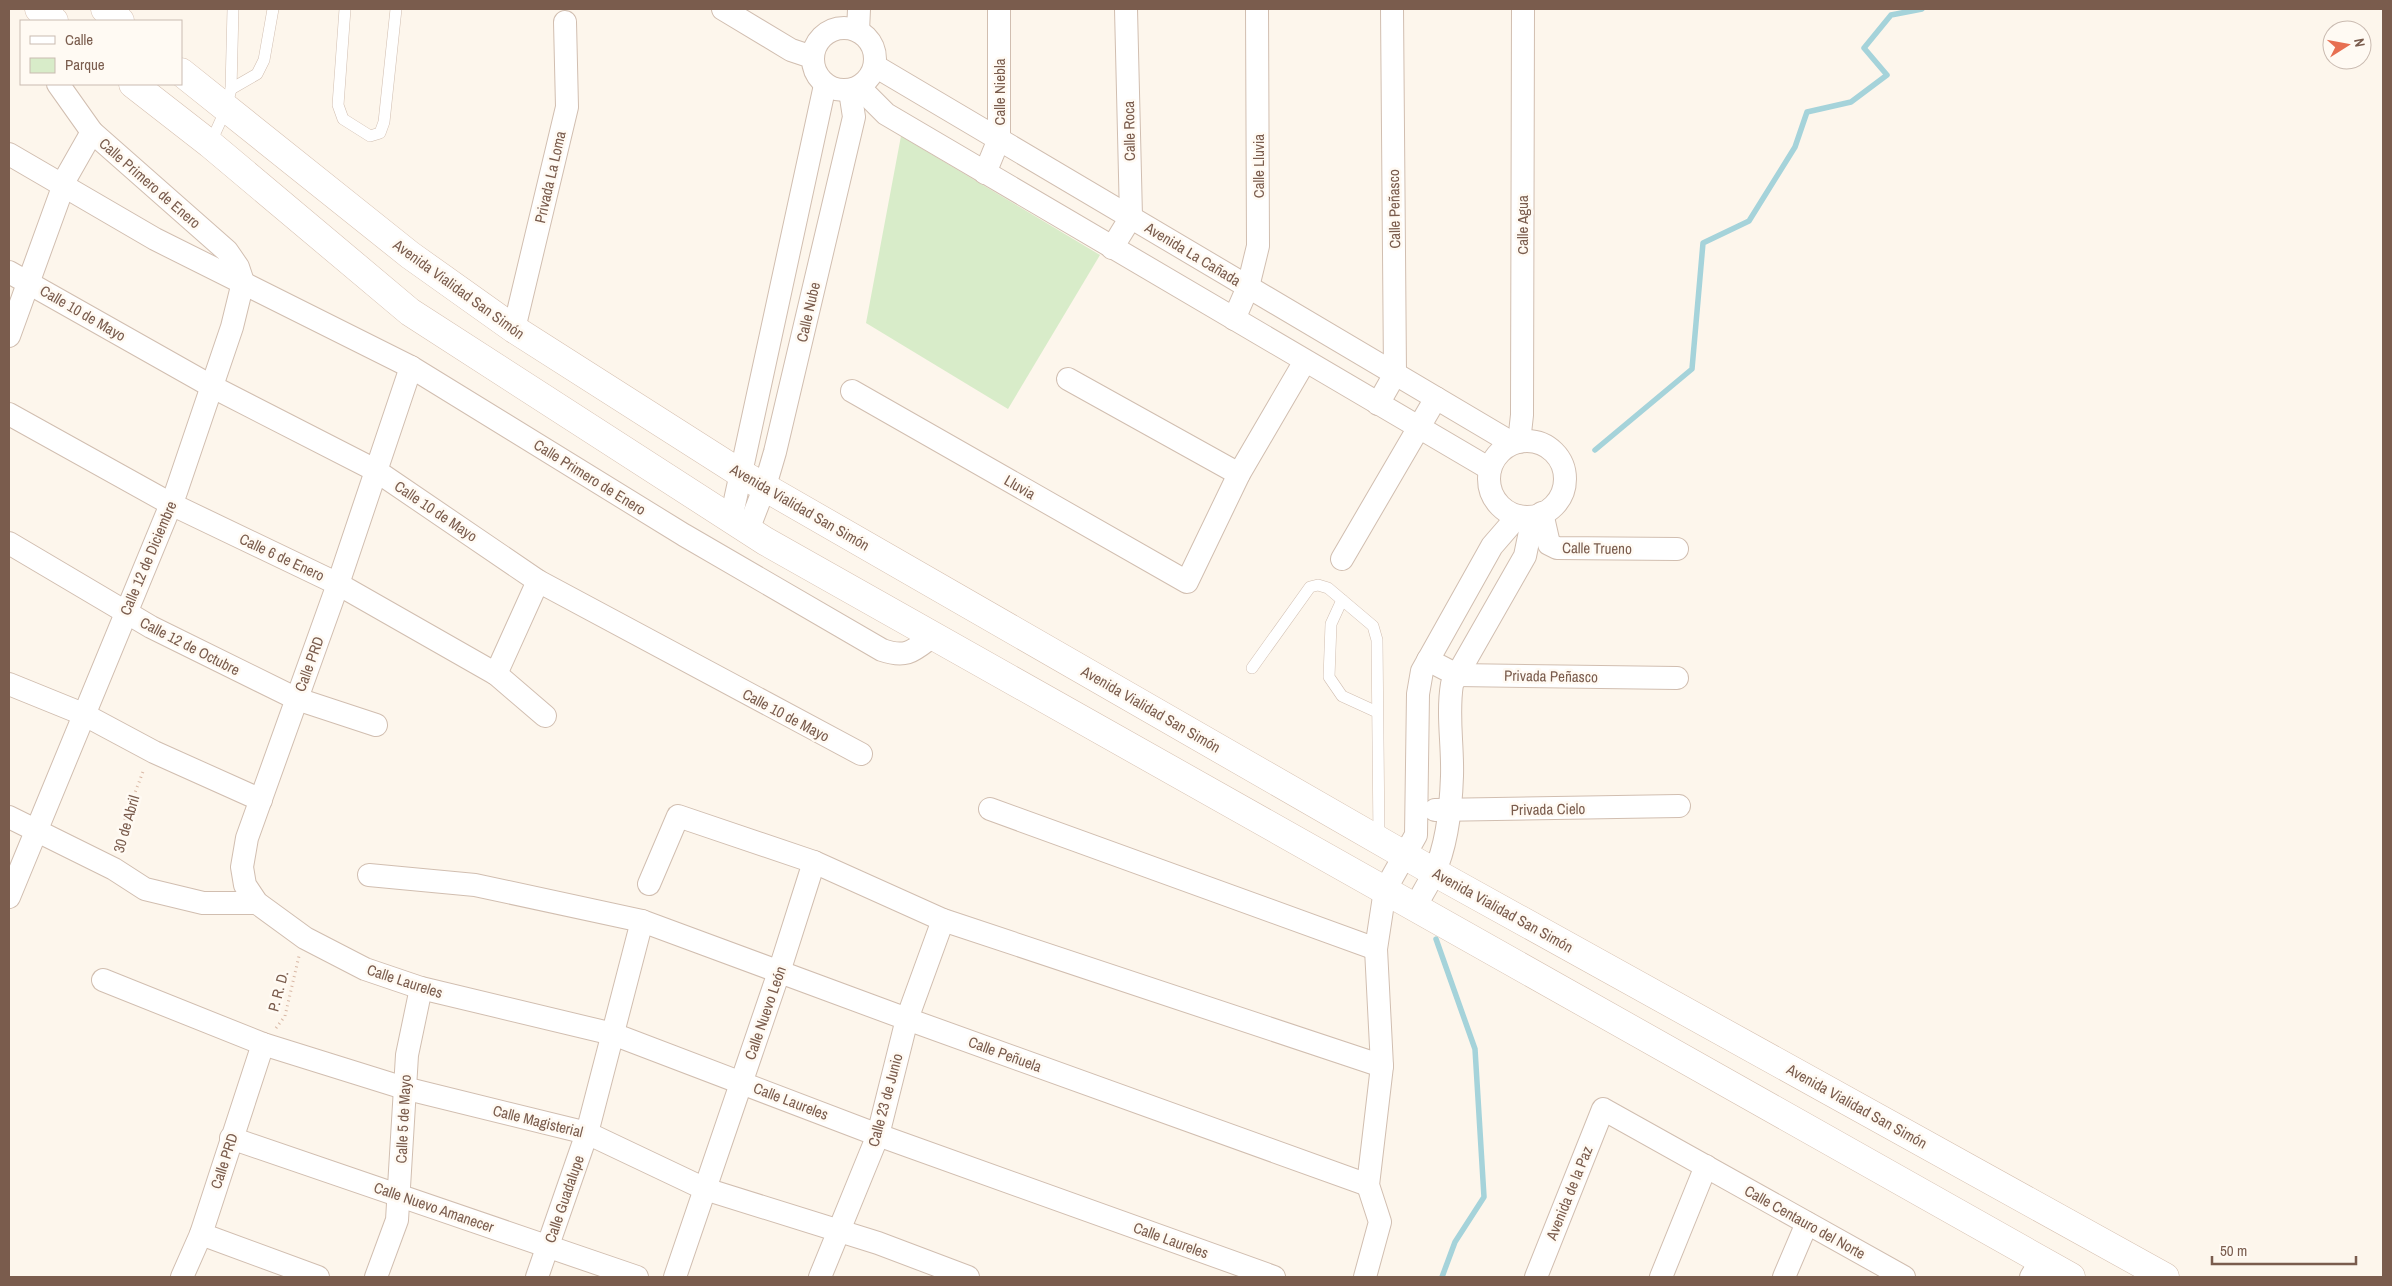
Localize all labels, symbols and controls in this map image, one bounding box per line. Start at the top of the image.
legend [20,20,182,85]
north arrow [2322,20,2372,70]
text: Calle [65,29,93,50]
text: N [2350,37,2369,48]
text: Parque [65,54,105,75]
street label: Calle Niebla [989,58,1010,126]
street label: Calle Roca [1118,101,1140,161]
street label: Privada La Loma [529,129,571,225]
street label: Calle Primero de Enero [95,133,206,233]
street label: Calle Lluvia [1248,134,1269,198]
street label: Calle Peñasco [1383,169,1405,249]
street label: Calle Agua [1512,195,1533,255]
street label: Avenida La Cañada [1140,217,1245,291]
street label: Avenida Vialidad San Simón [388,234,529,344]
street label: Calle 10 de Mayo [36,280,130,346]
street label: Calle Nube [791,280,825,344]
street label: Calle Primero de Enero [530,434,650,520]
street label: Avenida Vialidad San Simón [726,458,873,555]
street label: Lluvia [1001,470,1040,504]
street label: Calle 10 de Mayo [390,476,482,547]
street label: Calle 12 de Diciembre [114,497,182,618]
street label: Calle 6 de Enero [236,528,328,586]
street label: Calle Trueno [1562,537,1632,559]
street label: Calle 12 de Octubre [136,612,244,680]
street label: Calle PRD [289,633,329,695]
street label: Avenida Vialidad San Simón [1077,660,1224,757]
street label: Privada Peñasco [1504,665,1598,687]
street label: Calle 10 de Mayo [739,683,833,747]
street label: 30 de Abril [108,793,144,855]
street label: Privada Cielo [1511,798,1586,820]
street label: Avenida Vialidad San Simón [1428,862,1577,957]
street label: Calle Laureles [364,959,446,1003]
street label: Calle Nuevo León [739,963,791,1063]
street label: P. R. D. [262,968,294,1014]
street label: Calle Peñuela [965,1031,1045,1077]
street label: Calle 23 de Junio [862,1051,908,1149]
street label: Avenida Vialidad San Simón [1782,1058,1931,1153]
street label: Calle 5 de Mayo [390,1074,416,1164]
street label: Calle Laureles [751,1077,831,1125]
street label: Calle Magisterial [491,1100,585,1142]
street label: Calle PRD [205,1130,243,1192]
street label: Avenida de la Paz [1540,1143,1597,1244]
street label: Calle Guadalupe [539,1152,589,1246]
street label: Calle Nuevo Amanecer [371,1177,497,1237]
street label: Calle Centauro del Norte [1741,1180,1869,1264]
street label: Calle Laureles [1130,1217,1212,1263]
scale bar [2212,1234,2356,1266]
text: 50 m [2220,1240,2247,1261]

